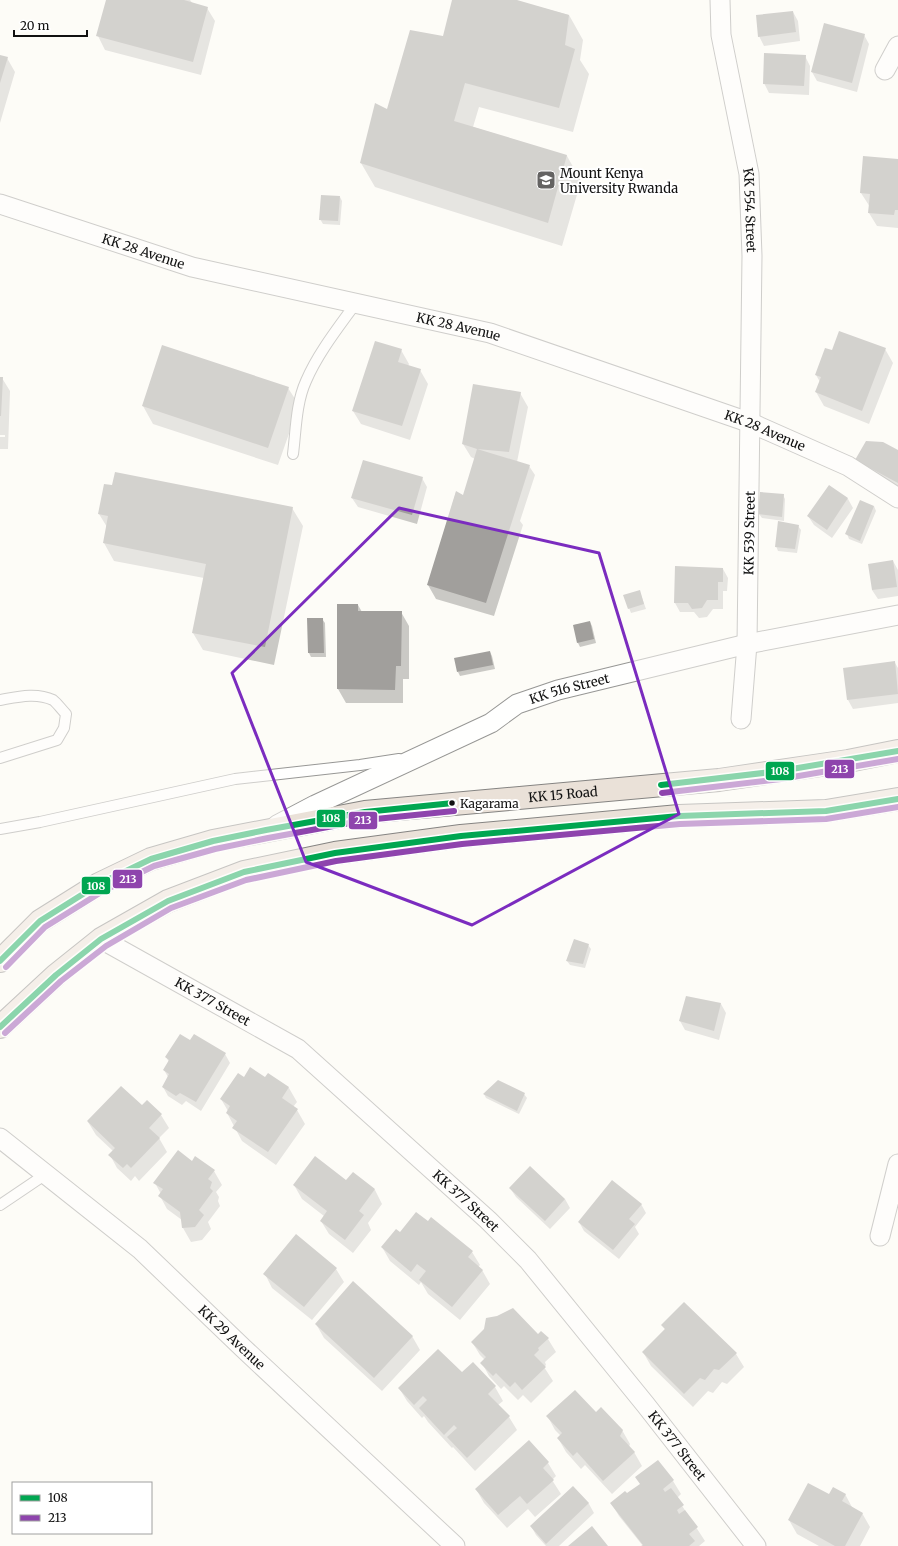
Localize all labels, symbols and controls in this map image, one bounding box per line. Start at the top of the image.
scale bar [14,12,87,38]
text: 20 m [20,18,49,33]
place label: Mount Kenya University Rwanda [560,165,678,197]
street label: KK 554 Street [739,166,760,253]
school or university icon: Mount Kenya University Rwanda [535,169,557,191]
street label: KK 28 Avenue [100,230,187,273]
street label: KK 28 Avenue [415,309,503,345]
street label: KK 28 Avenue [722,407,808,455]
street label: KK 539 Street [740,491,759,575]
street label: KK 516 Street [527,670,611,708]
line badge: 213 [824,759,855,779]
line badge: 108 [765,761,795,781]
text: 213 [831,762,849,776]
text: 108 [771,764,789,778]
street label: KK 15 Road [528,783,599,806]
place label: Kagarama [460,796,519,811]
marker: Kagarama [447,798,457,808]
line badge: 108 [316,809,346,828]
text: 108 [322,811,340,825]
line badge: 213 [348,811,378,830]
text: 213 [354,813,372,827]
line badge: 213 [112,869,143,889]
text: 213 [119,872,137,886]
line badge: 108 [81,876,111,895]
text: 108 [87,879,105,893]
street label: KK 377 Street [172,974,253,1030]
street label: KK 377 Street [429,1166,503,1235]
street label: KK 29 Avenue [195,1302,269,1373]
street label: KK 377 Street [644,1407,710,1484]
legend [12,1482,152,1534]
text: 108 [48,1490,68,1505]
text: 213 [48,1510,67,1525]

